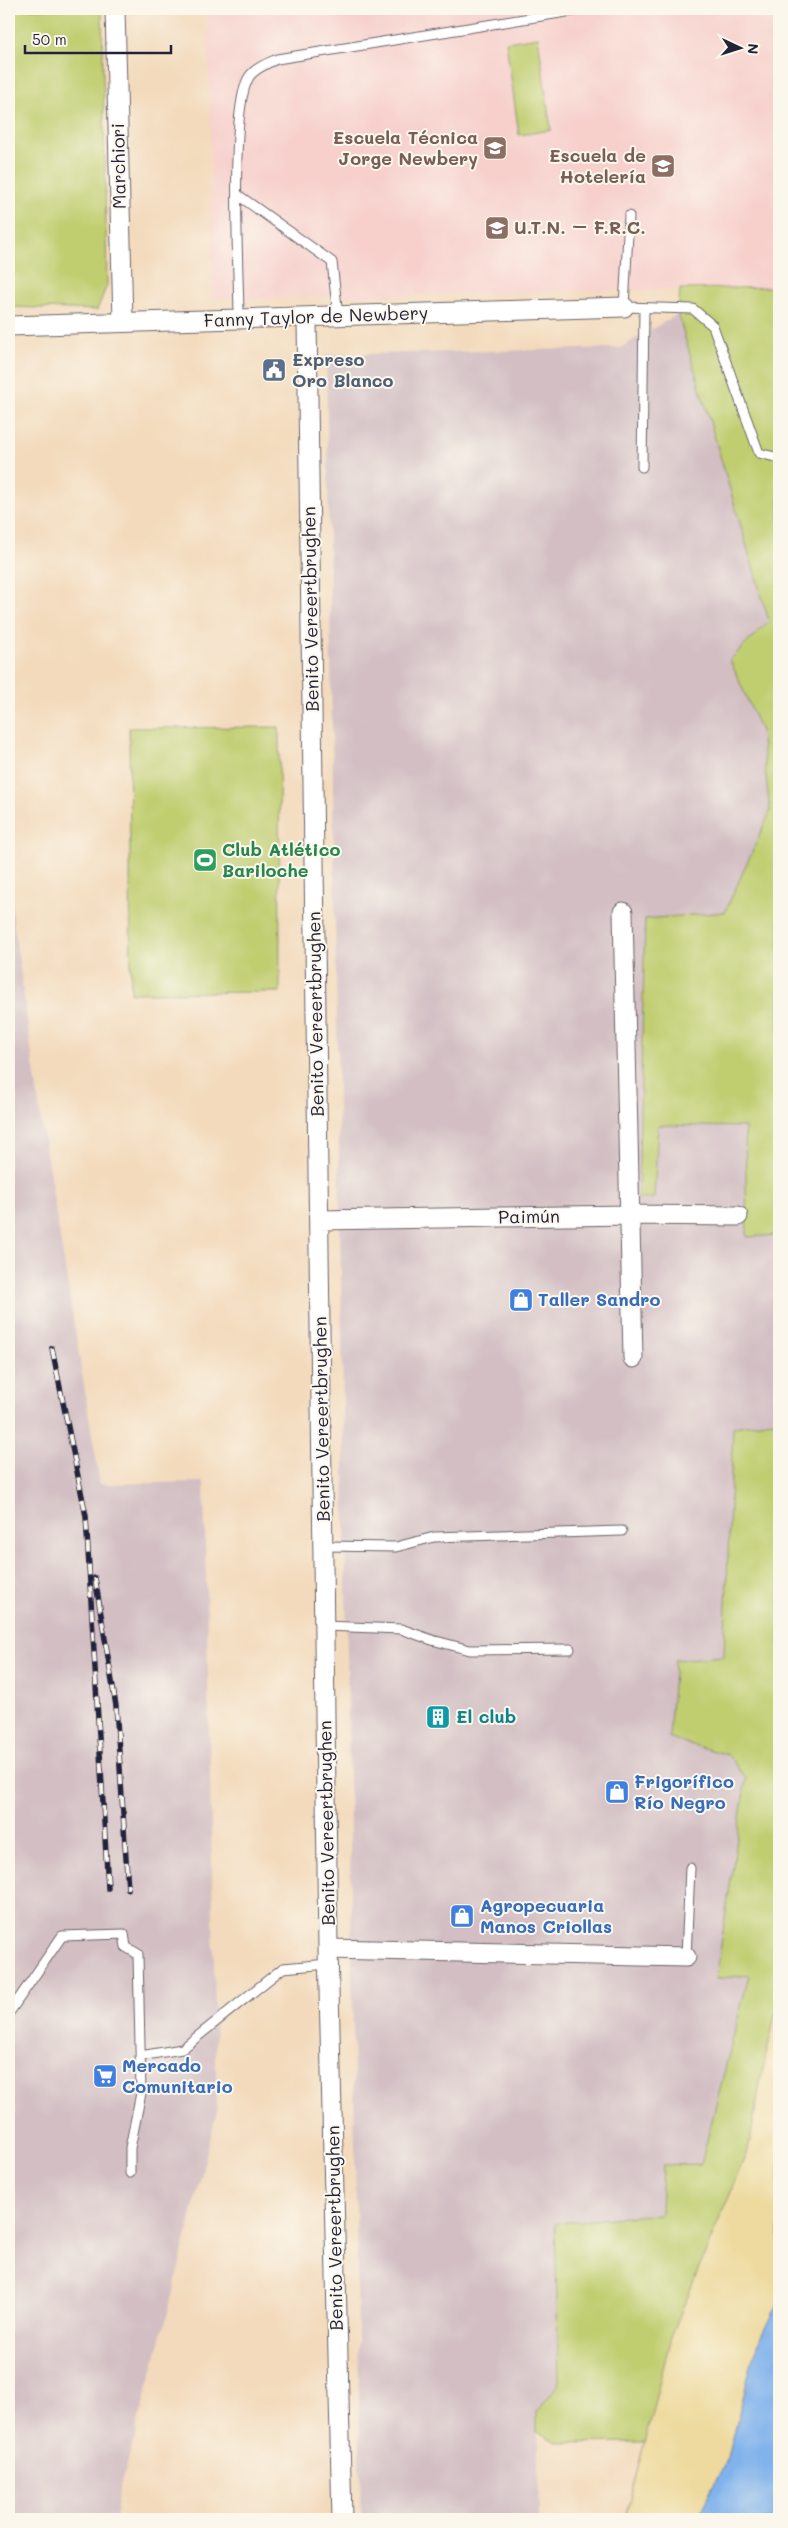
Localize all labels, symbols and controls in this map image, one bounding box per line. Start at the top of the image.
scale bar [25,22,171,54]
north arrow [716,22,766,72]
text: 50 m [32,29,67,49]
text: N [744,43,763,55]
street label: Marchiori [105,123,131,209]
place label: Escuela Técnica Jorge Newbery [333,125,478,170]
school or university icon: Escuela Técnica Jorge Newbery [482,135,508,161]
place label: Escuela de Hotelería [549,143,646,188]
school or university icon: Escuela de Hotelería [650,153,676,179]
school or university icon: U.T.N. – F.R.C. [484,215,510,241]
place label: U.T.N. – F.R.C. [514,215,646,239]
street label: Fanny Taylor de Newbery [203,300,429,332]
place label: Expreso Oro Blanco [292,347,394,392]
public building icon: Expreso Oro Blanco [261,357,287,383]
street label: Benito Vereertbrughen [296,506,324,712]
place label: Club Atlético Bariloche [222,837,340,882]
sports icon: Club Atlético Bariloche [192,847,218,873]
street label: Benito Vereertbrughen [301,911,329,1117]
street label: Paimún [498,1203,560,1229]
shop icon: Taller Sandro [508,1287,534,1313]
place label: Taller Sandro [538,1287,660,1311]
street label: Benito Vereertbrughen [307,1316,335,1522]
building icon: El club [425,1704,451,1730]
place label: El club [456,1704,516,1728]
street label: Benito Vereertbrughen [312,1720,340,1926]
place label: Frigorífico Río Negro [634,1769,734,1814]
shop icon: Frigorífico Río Negro [604,1779,630,1805]
place label: Agropecuaria Manos Criollas [480,1893,612,1938]
shop icon: Agropecuaria Manos Criollas [449,1903,475,1929]
place label: Mercado Comunitario [122,2053,233,2098]
supermarket icon: Mercado Comunitario [92,2063,118,2089]
street label: Benito Vereertbrughen [320,2125,348,2331]

